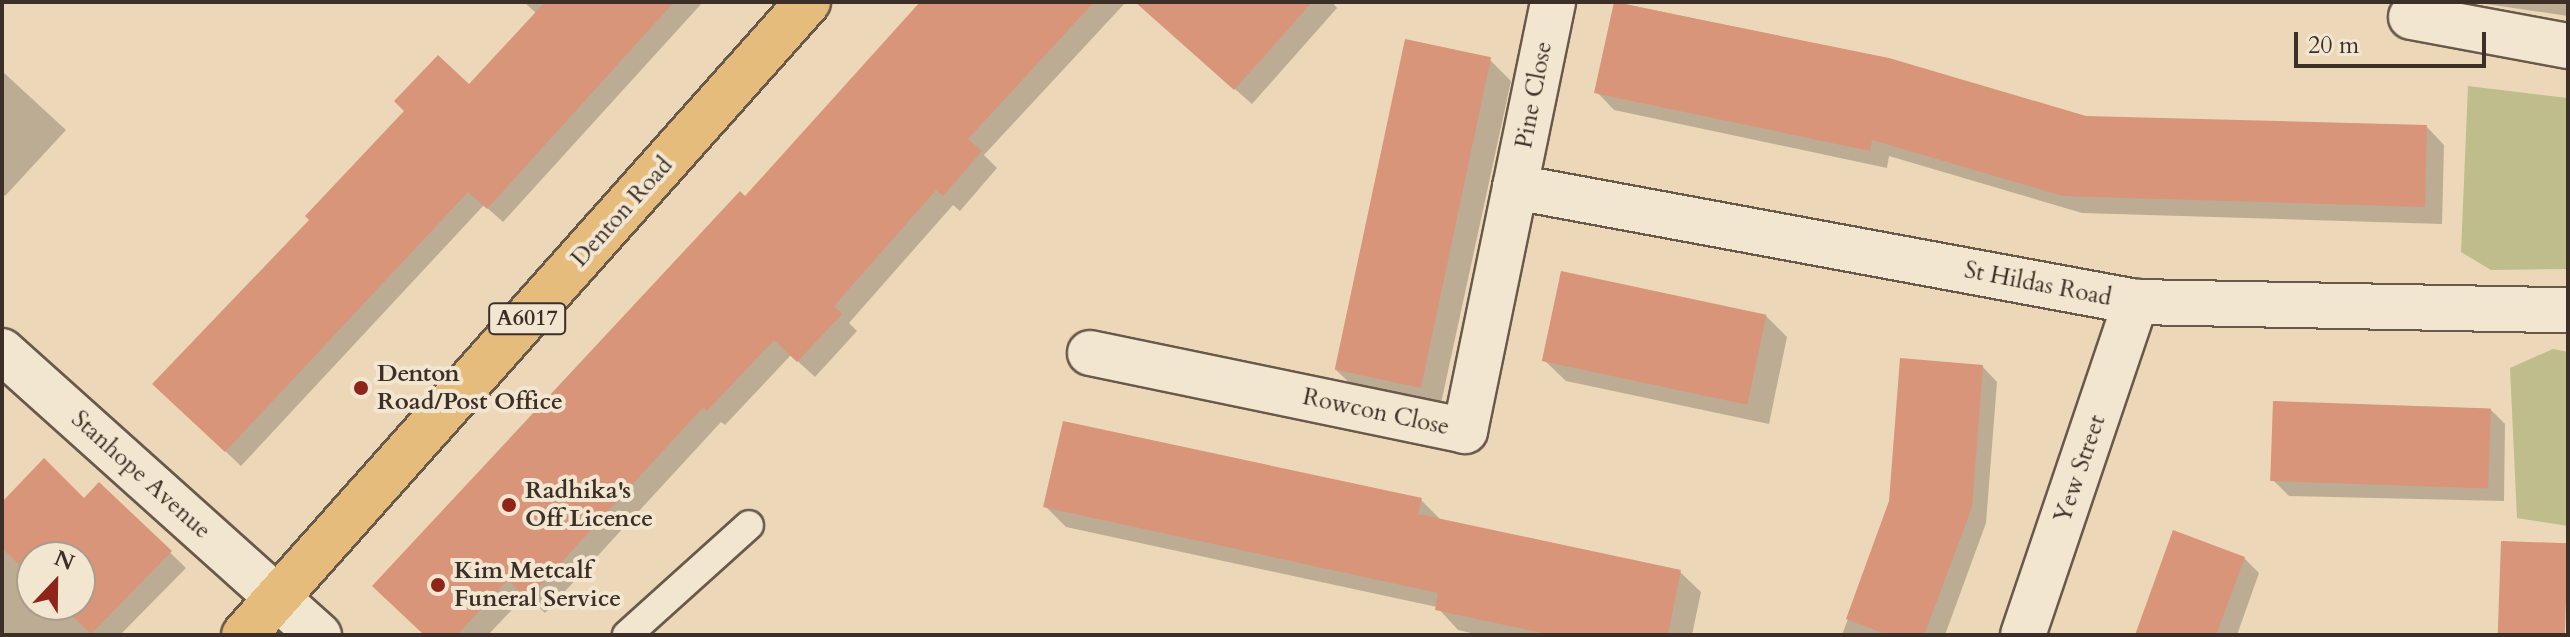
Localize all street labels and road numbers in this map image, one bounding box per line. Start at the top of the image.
street label: Pine Close [1510,39,1558,151]
street label: Denton Road [565,151,679,273]
street label: St Hildas Road [1962,256,2114,312]
road number: A6017 [487,301,567,337]
street label: Rowcon Close [1300,382,1452,442]
street label: Stanhope Avenue [65,405,217,545]
street label: Yew Street [2048,411,2112,527]

